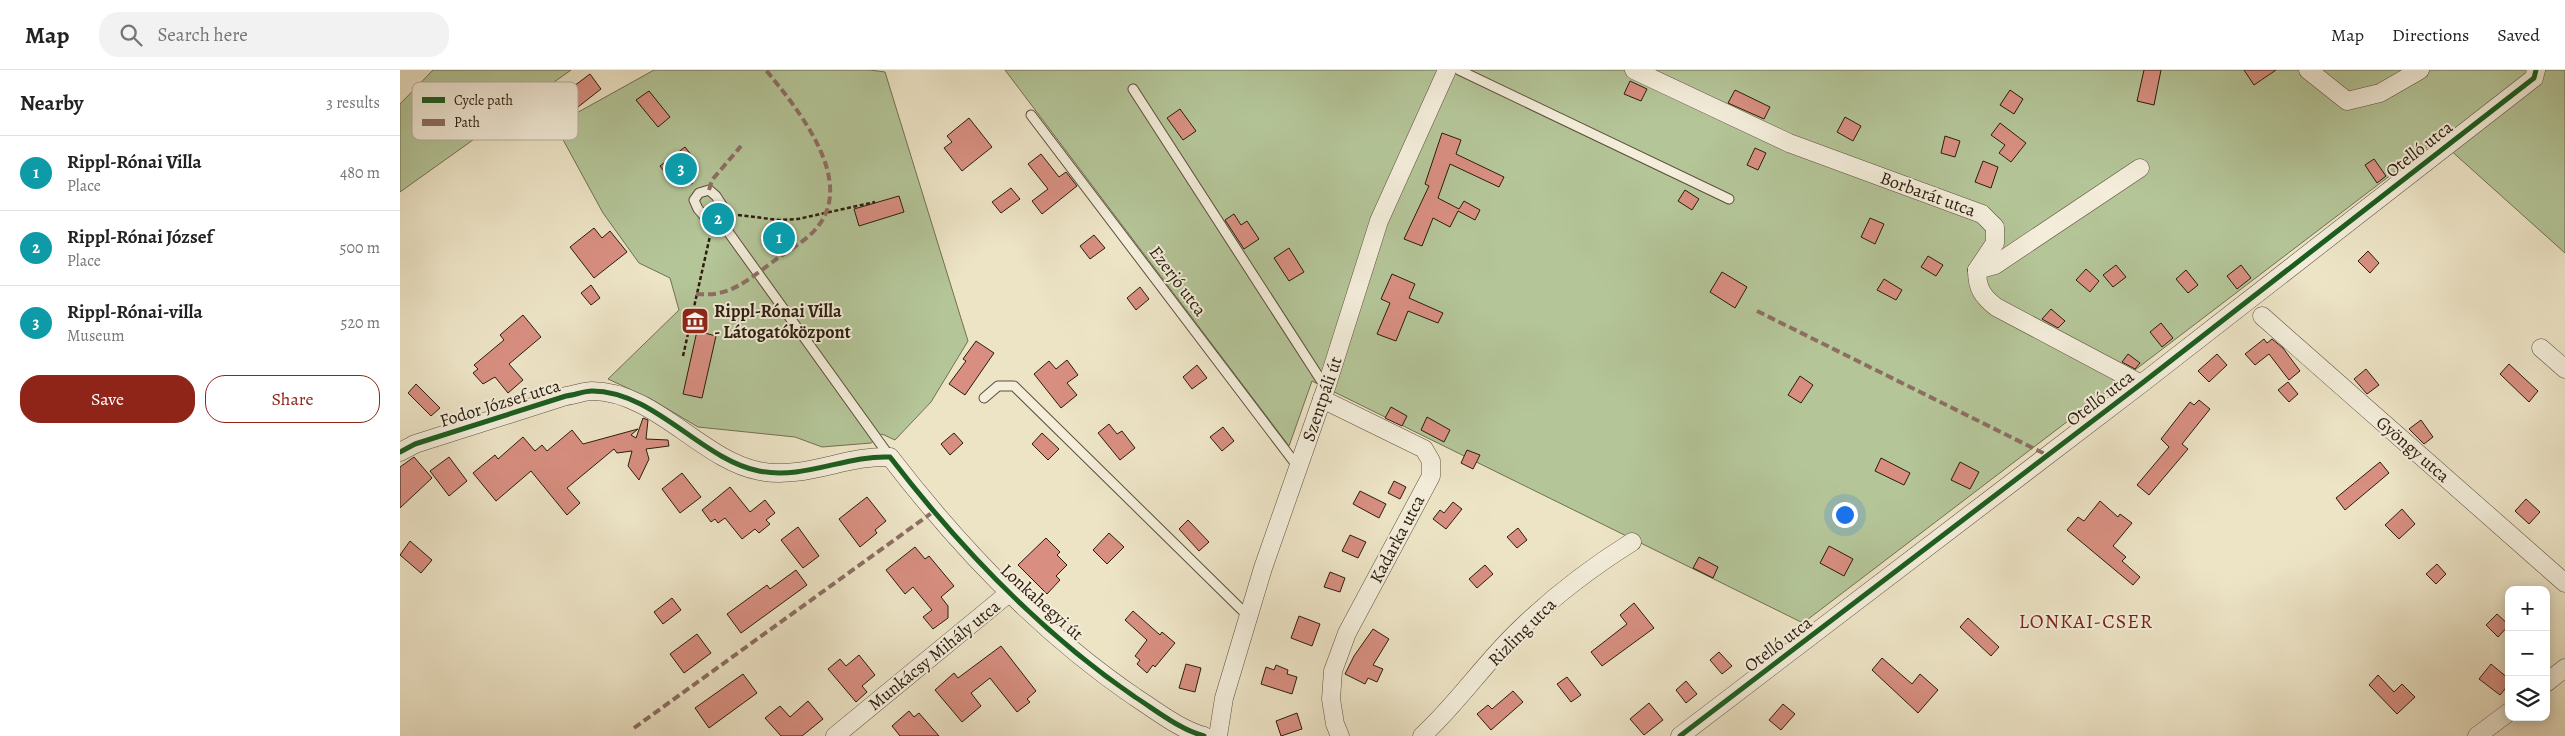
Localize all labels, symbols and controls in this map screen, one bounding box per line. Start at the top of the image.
search box [99,12,449,57]
text: Map [25,19,69,51]
icon: search [117,21,145,49]
text: Search here [157,22,248,48]
text: Map [2331,23,2364,47]
text: Directions [2392,23,2469,47]
text: Saved [2497,23,2540,47]
legend [412,82,578,140]
text: Nearby [20,89,83,117]
text: Cycle path [454,91,514,110]
text: 3 results [326,92,380,114]
text: Path [454,113,481,132]
street label: Otelló utca [2380,115,2458,183]
text: Rippl-Rónai Villa [67,149,202,175]
pin: 3 [665,150,697,188]
text: 1 [33,162,39,184]
text: 480 m [340,162,380,184]
street label: Borbarát utca [1877,166,1980,223]
text: Place [67,175,101,197]
pin: 2 [702,200,734,238]
pin: 1 [763,219,795,257]
text: Rippl-Rónai József [67,224,213,250]
text: 2 [32,237,40,259]
text: 500 m [340,237,380,259]
street label: Ezerjó utca [1144,241,1213,321]
text: Place [67,250,101,272]
text: Rippl-Rónai-villa [67,299,203,325]
place label: Rippl-Rónai Villa - Látogatóközpont [714,299,851,344]
museum icon: Rippl-Rónai Villa - Látogatóközpont [680,306,710,336]
text: 3 [33,312,39,334]
text: 520 m [341,312,380,334]
text: Museum [67,325,124,347]
street label: Szentpáli út [1296,353,1348,445]
street label: Otelló utca [2061,364,2139,431]
street label: Fodor József utca [437,373,564,433]
button: Save [20,375,195,423]
button: Share [205,375,380,423]
street label: Gyöngy utca [2371,410,2455,488]
street label: Kadarka utca [1364,490,1431,587]
your location [1832,502,1858,528]
street label: Lonkahegyi út [995,558,1089,646]
map controls [2505,586,2550,721]
button: + [2505,586,2550,631]
street label: Rizling utca [1483,592,1562,671]
street label: Munkácsy Mihály utca [863,594,1006,716]
district label: LONKAI-CSER [2019,608,2153,635]
street label: Otelló utca [1739,610,1817,677]
button: − [2505,631,2550,676]
button: layers [2505,676,2550,721]

